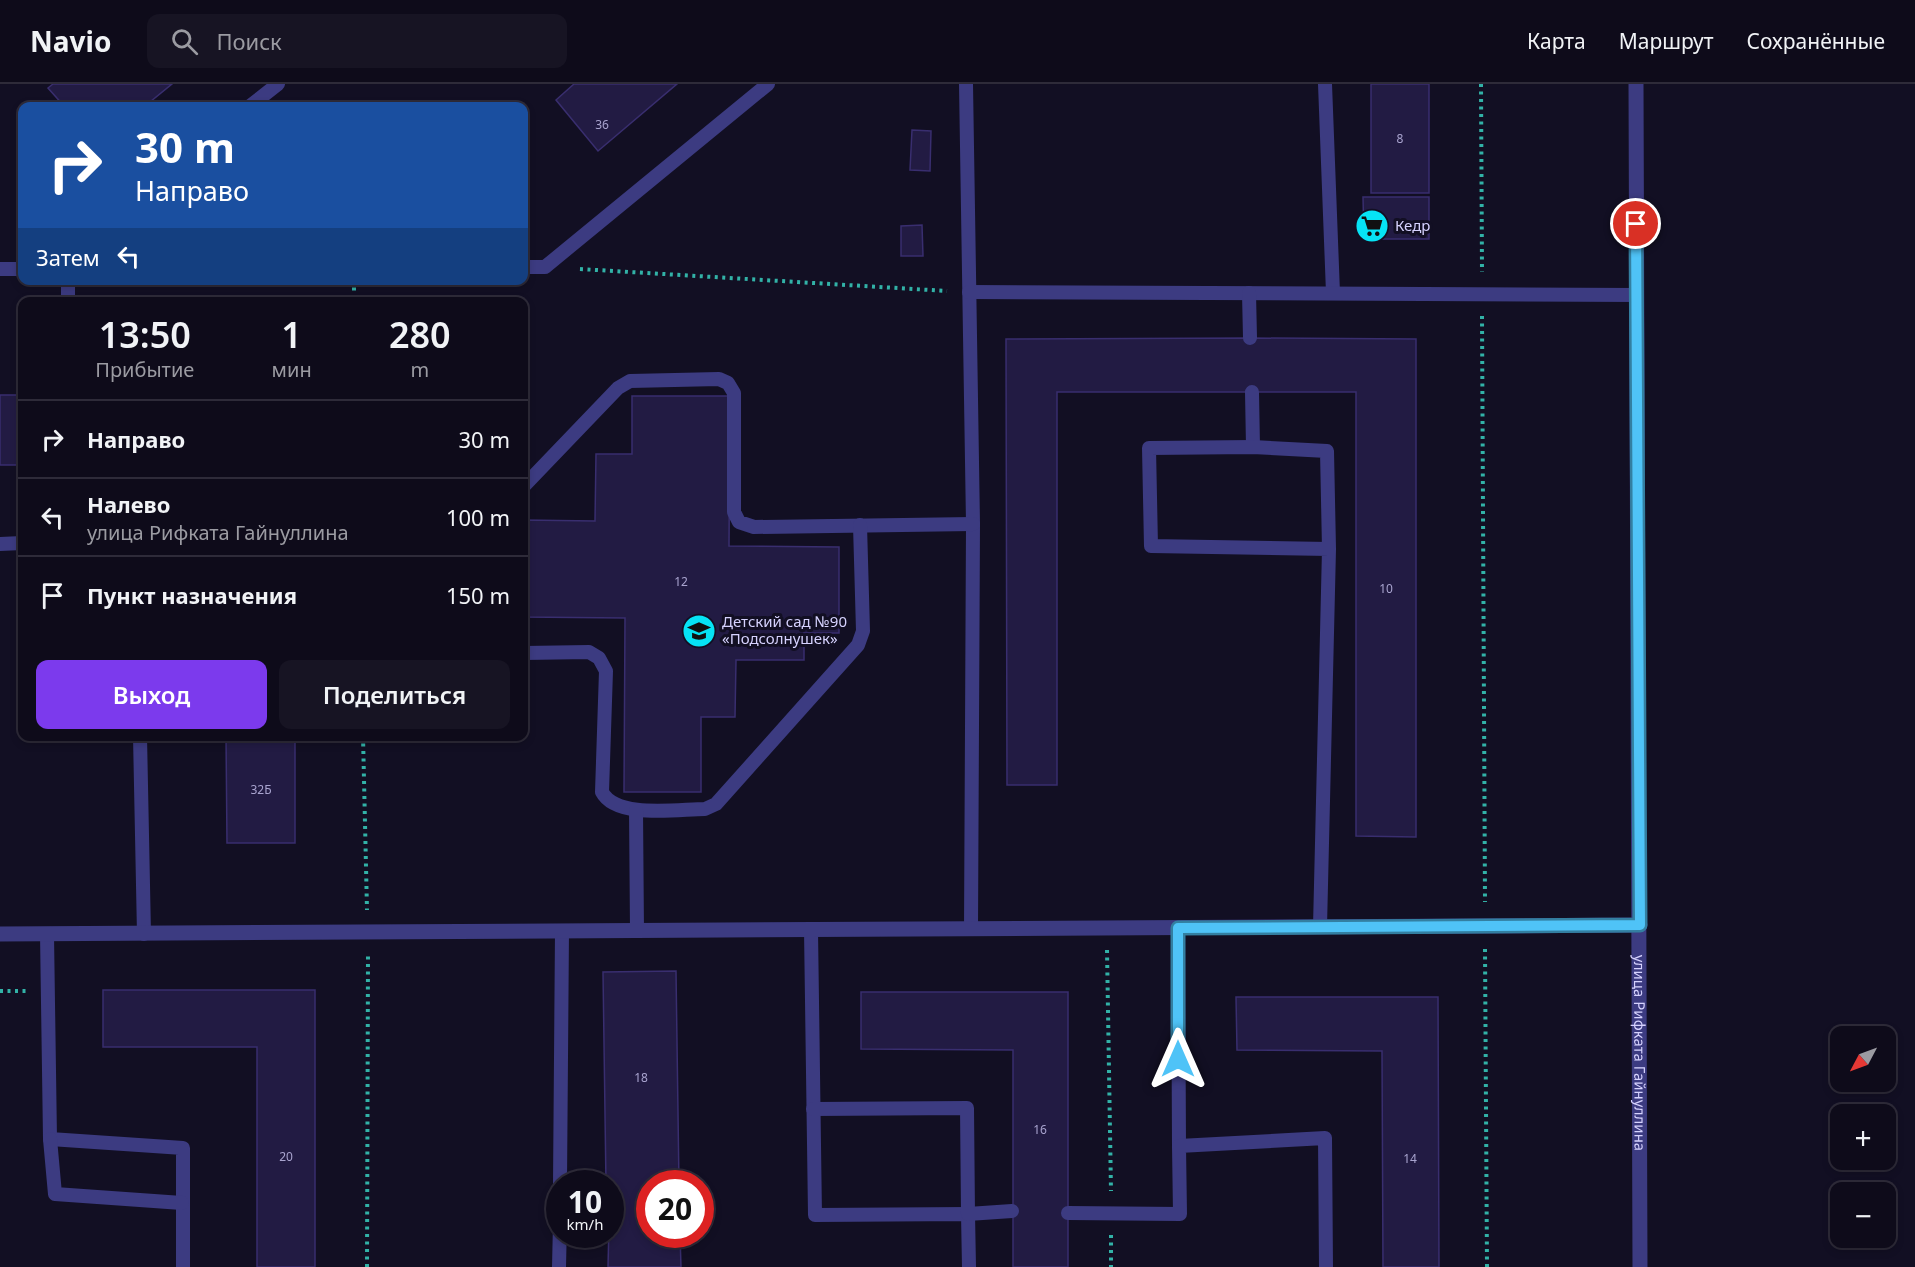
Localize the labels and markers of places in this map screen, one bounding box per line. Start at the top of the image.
pin [1610,198,1661,249]
supermarket icon: Кедр [1354,208,1390,244]
place label: Кедр [1395,215,1430,235]
place label: Детский сад №90 «Подсолнушек» [722,611,847,648]
school or university icon: Детский сад №90 «Подсолнушек» [681,613,717,649]

